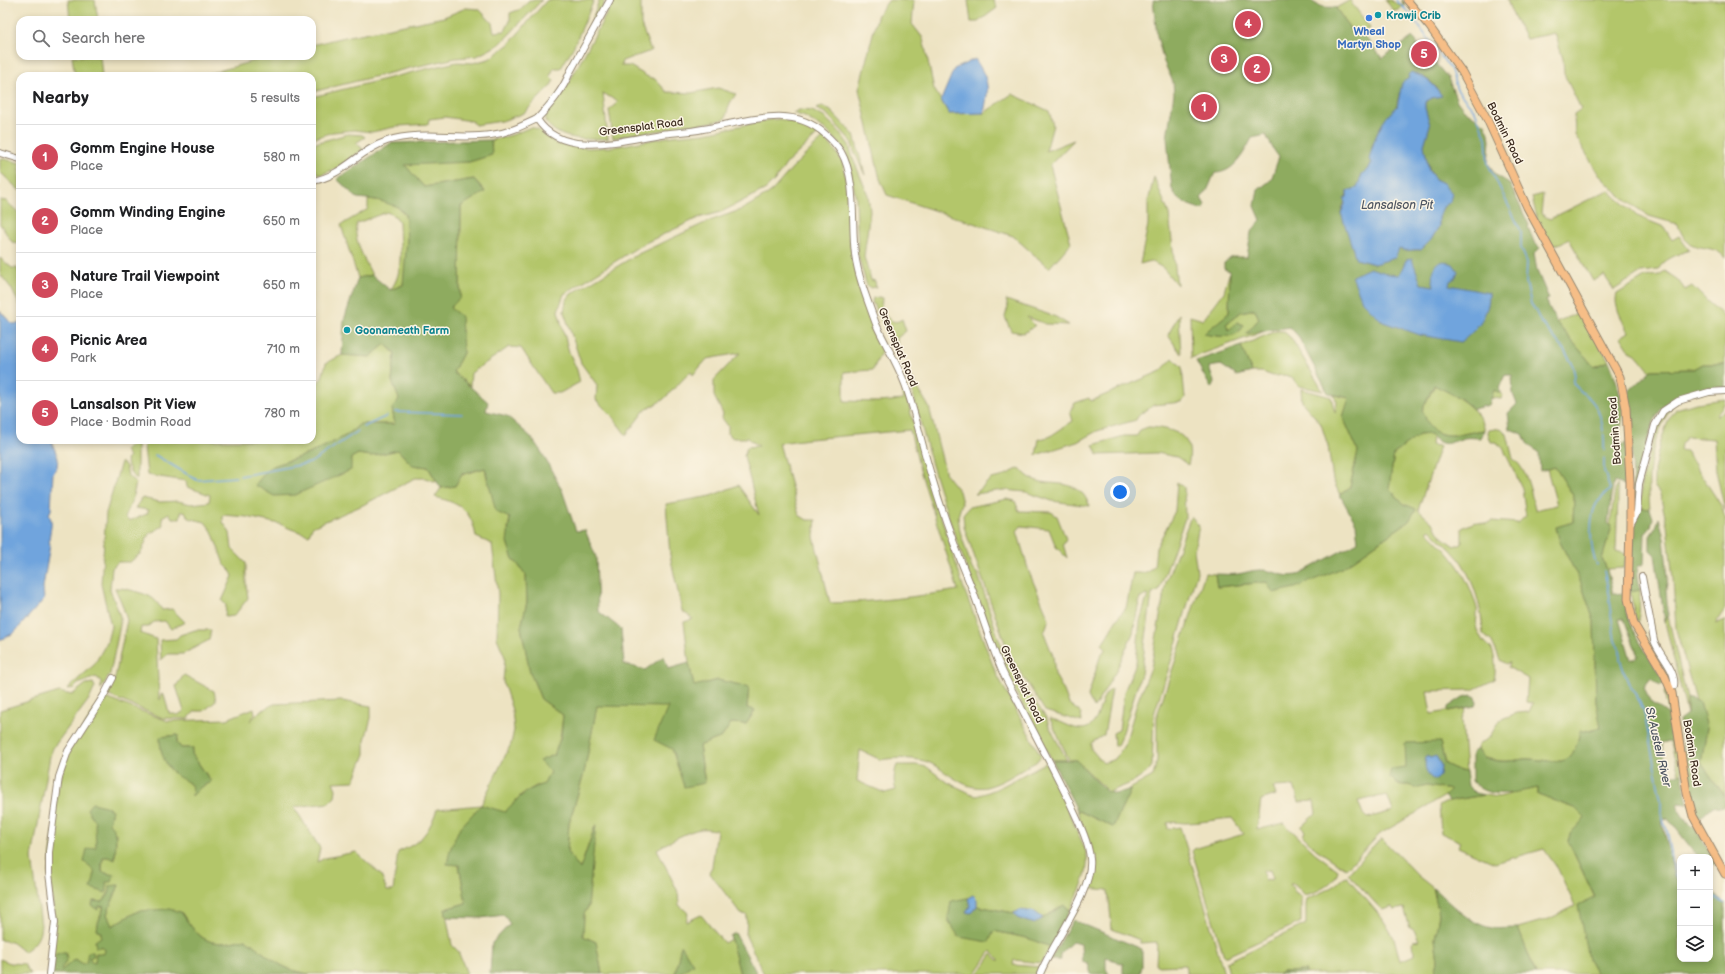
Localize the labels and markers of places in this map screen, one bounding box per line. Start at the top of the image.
pin: 4 [1235,9,1261,39]
place label: Krowji Crib [1386,9,1442,22]
marker: Krowji Crib [1373,10,1383,20]
marker: Wheal Martyn Shop [1364,13,1374,23]
place label: Wheal Martyn Shop [1337,25,1401,51]
pin: 5 [1411,39,1437,69]
pin: 3 [1211,44,1237,74]
pin: 2 [1244,54,1270,84]
pin: 1 [1191,92,1217,122]
place label: Goonameath Farm [355,324,449,337]
marker: Goonameath Farm [342,325,352,335]

